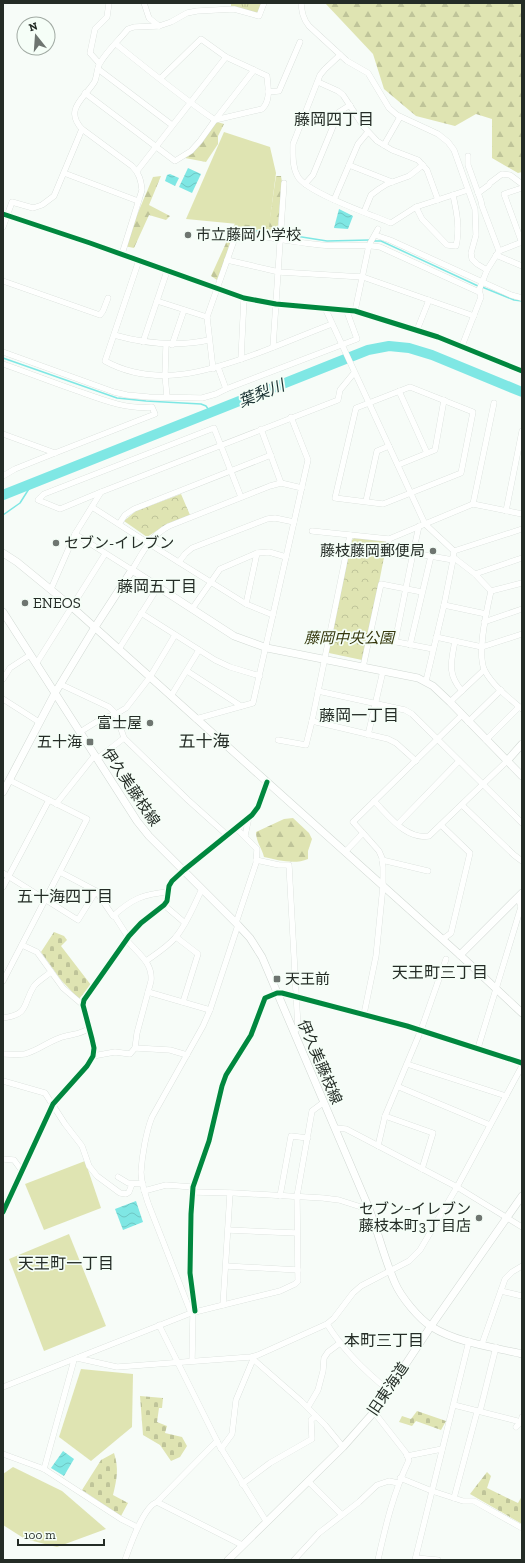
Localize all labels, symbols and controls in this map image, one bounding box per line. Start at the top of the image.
north arrow [16,16,56,56]
text: N [27,19,40,34]
district label: 藤岡四丁目 [294,110,374,129]
place label: 市立藤岡小学校 [196,226,301,244]
marker: 市立藤岡小学校 [183,230,193,240]
water label: 葉梨川 [235,375,289,411]
place label: セブン-イレブン [64,534,174,552]
marker: セブン-イレブン [51,538,61,548]
place label: 藤枝藤岡郵便局 [320,542,425,560]
marker: 藤枝藤岡郵便局 [428,546,438,556]
district label: 藤岡五丁目 [117,577,197,596]
place label: ENEOS [33,594,81,612]
marker: ENEOS [20,598,30,608]
park label: 藤岡中央公園 [304,629,396,647]
district label: 藤岡一丁目 [319,706,399,725]
place label: 富士屋 [97,714,142,732]
marker: 富士屋 [145,718,155,728]
district label: 五十海 [179,731,230,751]
place label: 五十海 [37,733,82,751]
marker: 五十海 [85,737,95,747]
street label: 伊久美藤枝線 [98,745,164,829]
district label: 五十海四丁目 [17,887,113,906]
district label: 天王町三丁目 [392,963,488,982]
place label: 天王前 [285,970,330,988]
marker: 天王前 [272,974,282,984]
street label: 伊久美藤枝線 [294,1017,346,1107]
place label: セブン−イレブン 藤枝本町3丁目店 [359,1200,471,1235]
marker: セブン−イレブン 藤枝本町3丁目店 [474,1213,484,1223]
district label: 天王町一丁目 [18,1254,114,1273]
district label: 本町三丁目 [344,1331,424,1350]
street label: 旧東海道 [364,1359,412,1419]
scale bar [18,1521,104,1547]
text: 100 m [24,1528,56,1542]

